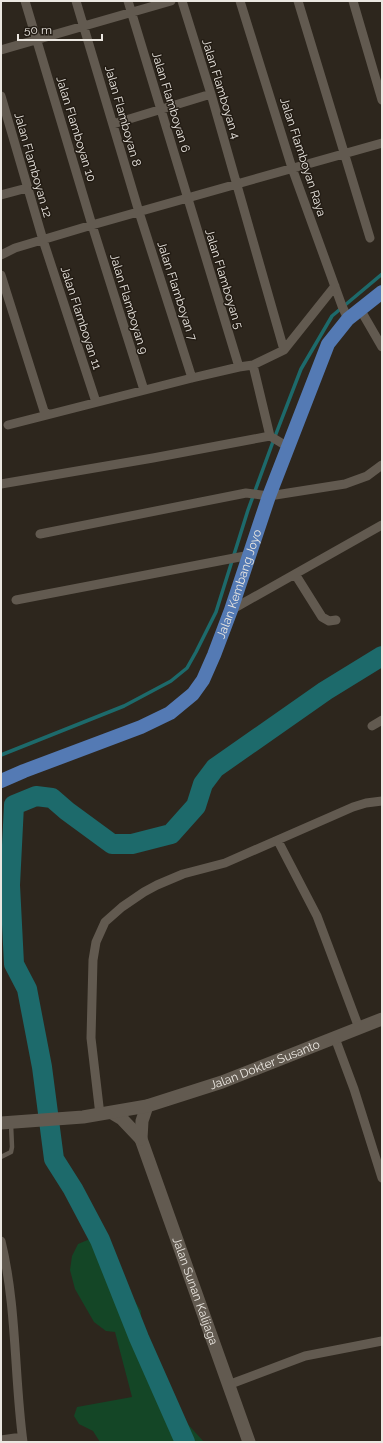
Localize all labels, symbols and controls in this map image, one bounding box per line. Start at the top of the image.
scale bar [18,16,102,42]
text: 50 m [24,23,52,37]
street label: Jalan Flamboyan 4 [199,37,243,141]
street label: Jalan Flamboyan 6 [149,50,193,154]
street label: Jalan Flamboyan 8 [102,64,144,168]
street label: Jalan Flamboyan 10 [53,74,99,184]
street label: Jalan Flamboyan Raya [277,96,329,218]
street label: Jalan Flamboyan 12 [11,111,55,219]
street label: Jalan Flamboyan 5 [202,227,246,331]
street label: Jalan Flamboyan 7 [154,240,200,343]
street label: Jalan Flamboyan 9 [107,252,151,356]
street label: Jalan Flamboyan 11 [58,265,104,371]
street label: Jalan Kembang Joyo [214,528,264,641]
street label: Jalan Dokter Susanto [208,1037,322,1092]
street label: Jalan Sunan Kalijaga [169,1235,221,1347]

